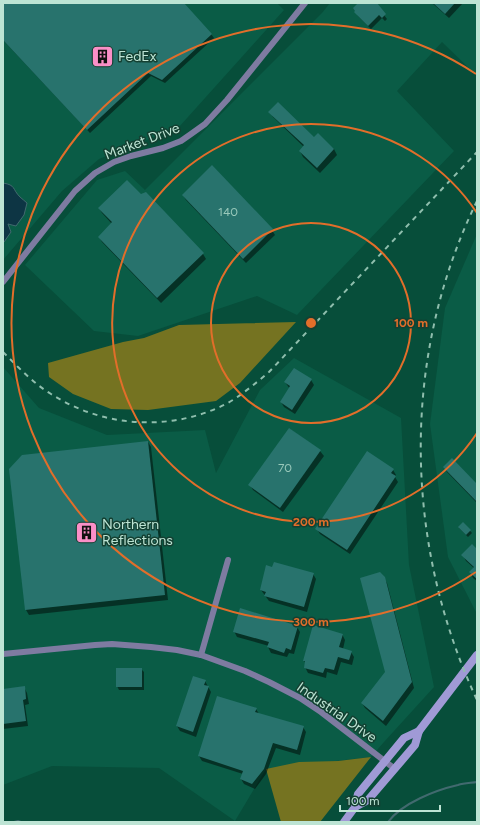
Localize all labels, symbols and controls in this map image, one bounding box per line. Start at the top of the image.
building icon: FedEx [90,43,116,69]
place label: FedEx [118,48,157,65]
street label: Market Drive [102,119,182,164]
house number: 140 [218,205,238,219]
centre of rings [304,316,318,330]
text: 100 m [394,316,428,330]
house number: 70 [278,461,292,475]
text: 200 m [293,515,329,529]
place label: Northern Reflections [102,516,173,549]
building icon: Northern Reflections [74,519,100,545]
text: 300 m [293,615,329,629]
street label: Industrial Drive [294,679,380,746]
scale bar [340,787,440,813]
text: 100 m [346,794,380,808]

